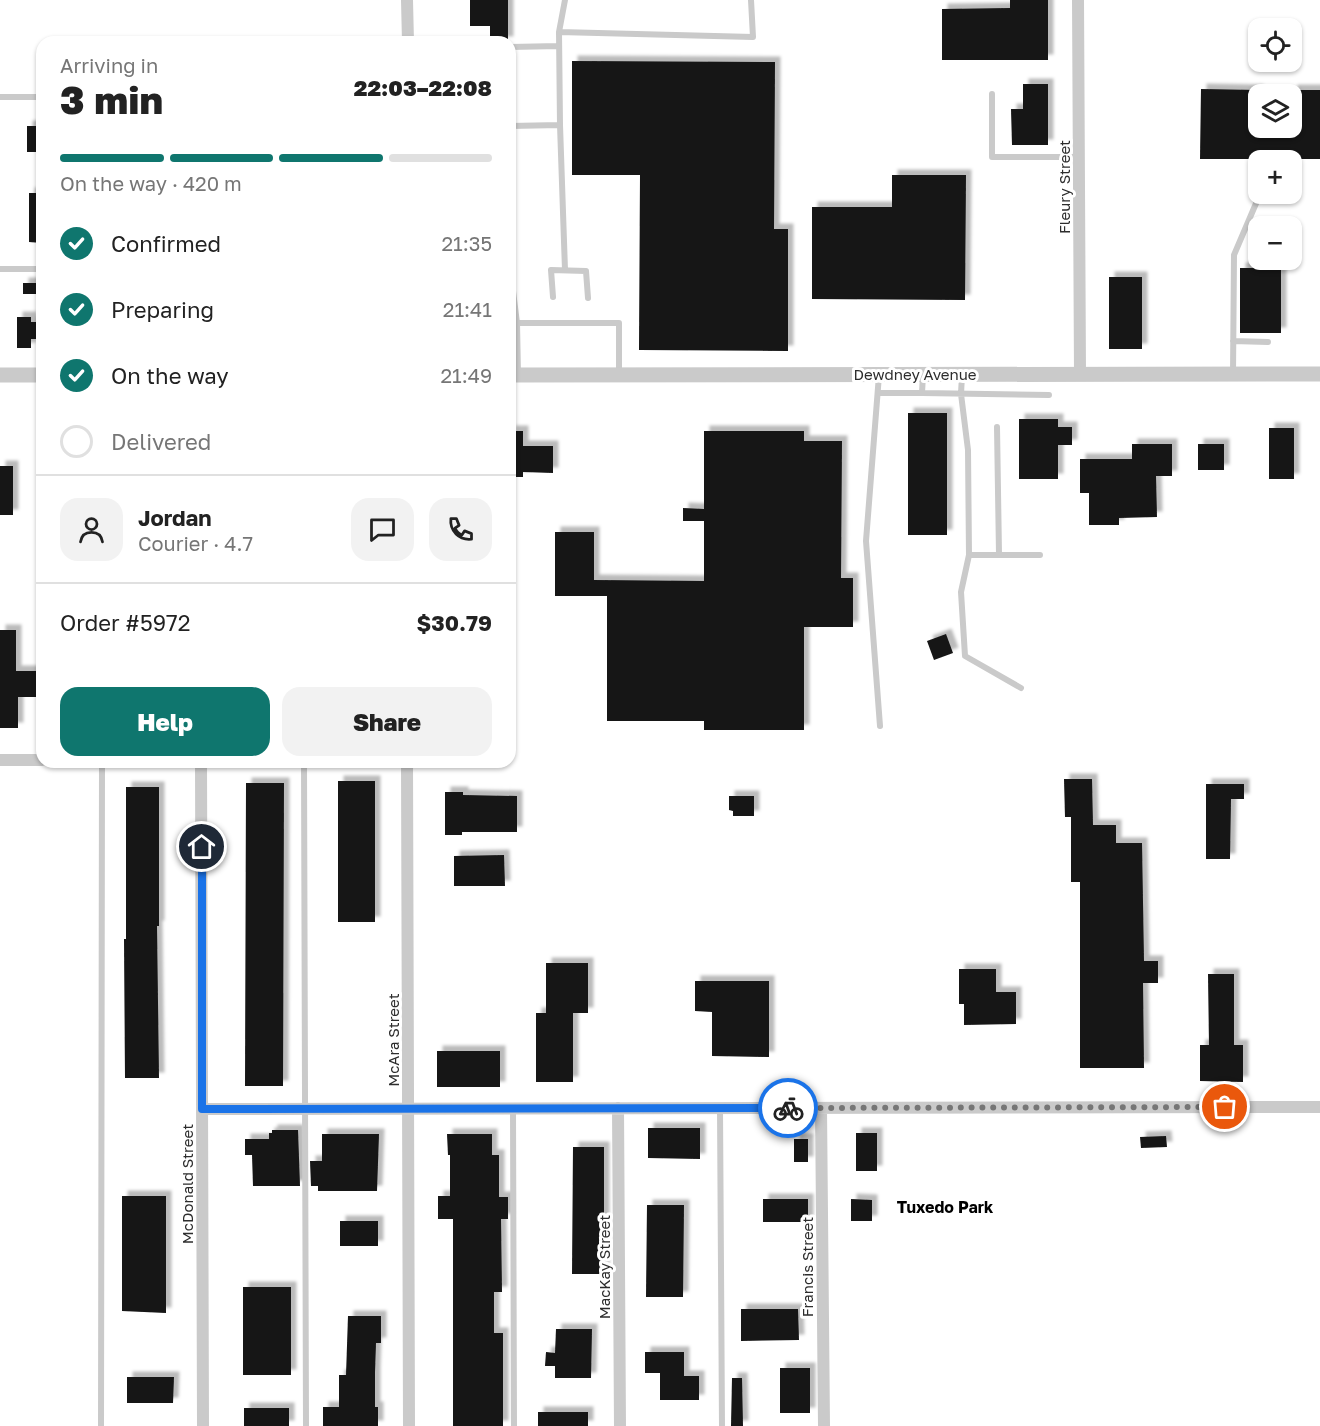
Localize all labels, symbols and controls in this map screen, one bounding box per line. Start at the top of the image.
map controls [1248,18,1302,270]
button: locate [1248,18,1302,72]
text: Arriving in [60,53,158,77]
text: 22:03–22:08 [354,74,492,101]
text: 3 min [60,76,163,123]
button: layers [1248,84,1302,138]
street label: Fleury Street [1055,140,1073,234]
button: + [1248,150,1302,204]
text: On the way · 420 m [60,171,242,195]
button: − [1248,216,1302,270]
icon: check [60,227,93,260]
text: Confirmed [111,230,221,257]
text: 21:35 [441,231,492,255]
icon: check [60,293,93,326]
text: Preparing [111,296,214,323]
text: 21:41 [443,297,492,321]
icon: check [60,359,93,392]
text: On the way [111,362,229,389]
text: 21:49 [440,363,492,387]
street label: Dewdney Avenue [853,365,977,383]
text: Delivered [111,428,211,455]
button: person [60,498,123,561]
button: chat [351,498,414,561]
button: phone [429,498,492,561]
text: Jordan [138,504,212,531]
text: Courier · 4.7 [138,531,253,555]
text: Order #5972 [60,609,190,636]
text: $30.79 [417,609,492,636]
button: Help [60,687,270,756]
button: Share [282,687,492,756]
pin [176,821,227,872]
icon: home [185,830,218,863]
street label: McAra Street [384,993,402,1087]
courier [758,1078,818,1138]
pin [1199,1081,1250,1132]
icon: bag [1208,1090,1241,1123]
icon: bike [772,1092,805,1125]
street label: McDonald Street [178,1124,196,1244]
district label: Tuxedo Park [897,1197,994,1217]
street label: MacKay Street [595,1215,613,1319]
street label: Francis Street [798,1217,816,1317]

